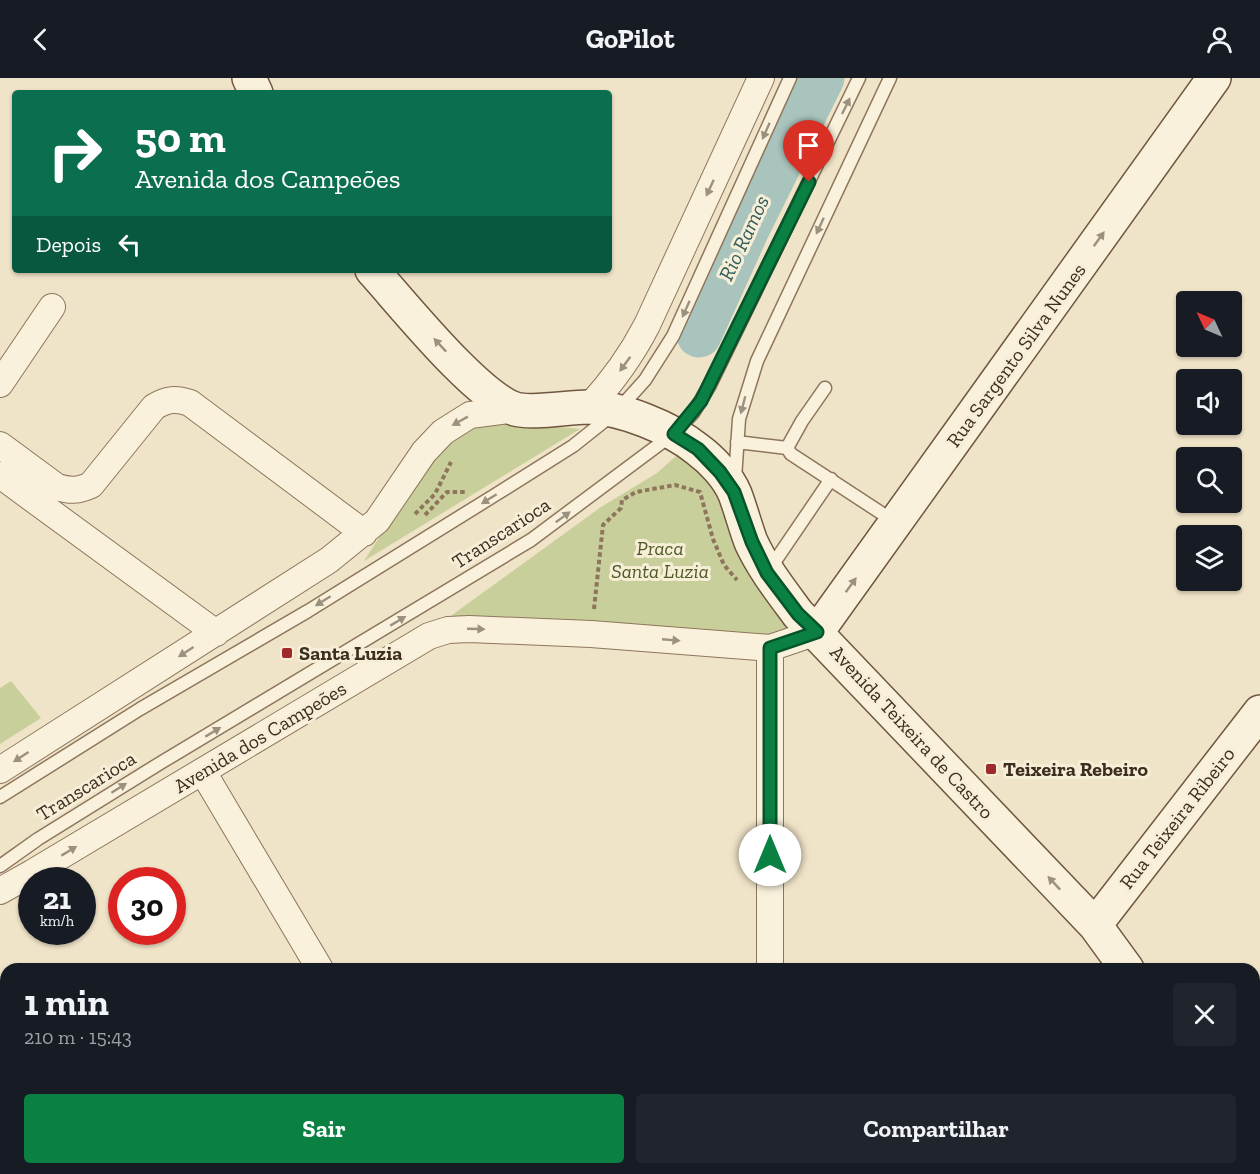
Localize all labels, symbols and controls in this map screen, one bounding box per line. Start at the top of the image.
icon: back [24,23,57,56]
text: GoPilot [586,23,674,55]
icon: person [1203,23,1236,56]
one-way arrow [841,97,850,114]
text: 50 m [135,112,226,163]
icon: right [36,114,114,192]
pin [783,120,834,182]
one-way arrow [761,123,771,141]
icon: arrive [792,129,825,162]
text: Avenida dos Campeões [135,163,401,195]
one-way arrow [705,180,714,197]
water label: Rio Ramos [713,191,774,284]
one-way arrow [815,217,825,235]
icon: left [113,228,146,261]
text: Depois [36,231,101,258]
one-way arrow [1093,231,1105,247]
street label: Rua Sargento Silva Nunes [941,258,1091,452]
north arrow [1176,291,1242,357]
map controls [1176,291,1242,591]
one-way arrow [680,300,690,318]
one-way arrow [433,337,447,352]
one-way arrow [619,355,631,371]
button: sound [1176,369,1242,435]
one-way arrow [738,396,747,414]
one-way arrow [451,416,468,426]
button: search [1176,447,1242,513]
street label: Transcarioca [447,492,555,574]
one-way arrow [481,493,497,504]
one-way arrow [554,511,570,523]
button: layers [1176,525,1242,591]
park label: Praca Santa Luzia [611,536,709,583]
one-way arrow [845,577,857,593]
one-way arrow [315,596,332,607]
one-way arrow [390,615,406,626]
one-way arrow [467,624,486,634]
one-way arrow [662,636,681,645]
street label: Avenida Teixeira de Castro [825,640,999,824]
place label: Santa Luzia [299,641,402,665]
one-way arrow [178,646,194,657]
marker: Santa Luzia [280,646,294,660]
street label: Avenida dos Campeões [170,676,350,798]
one-way arrow [205,726,221,737]
street label: Rua Teixeira Ribeiro [1114,742,1240,894]
street label: Transcarioca [32,746,140,826]
one-way arrow [13,751,30,762]
place label: Teixeira Rebeiro [1003,757,1148,781]
marker: Teixeira Rebeiro [984,762,998,776]
one-way arrow [111,783,127,794]
position arrow [738,823,802,887]
one-way arrow [61,846,77,857]
speed limit sign: 30 [108,867,186,945]
one-way arrow [1048,876,1062,890]
text: 21 [43,881,71,917]
text: km/h [40,912,74,930]
text: 1 min [24,981,109,1024]
button: close [1173,983,1236,1046]
text: 210 m · 15:43 [24,1025,132,1049]
button: Sair [24,1094,624,1163]
button: Compartilhar [636,1094,1236,1163]

